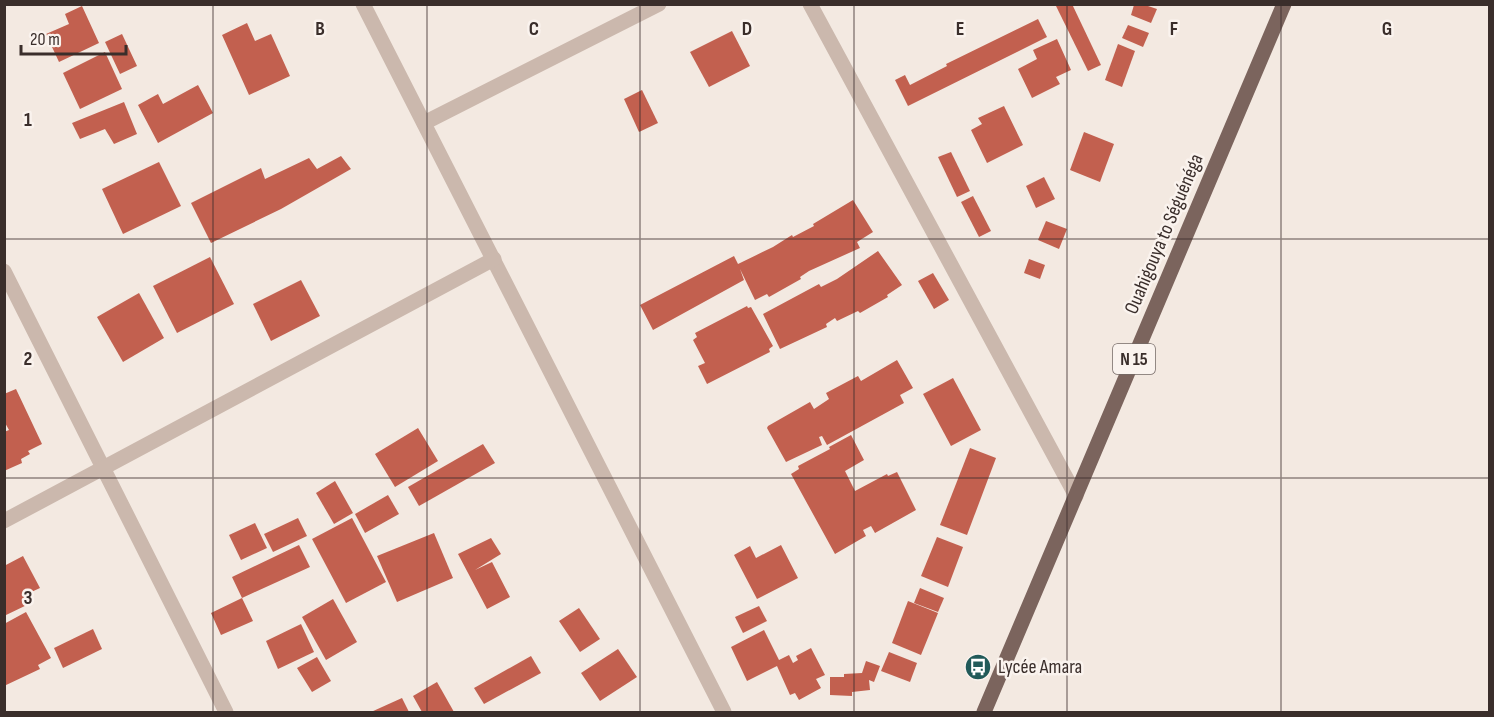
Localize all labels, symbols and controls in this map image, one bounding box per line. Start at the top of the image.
text: B [315,17,325,41]
text: C [529,17,539,41]
text: D [742,17,752,41]
text: E [956,17,964,41]
text: F [1170,17,1178,41]
text: G [1382,17,1392,41]
scale bar [21,18,126,56]
text: 20 m [30,29,60,50]
text: 1 [24,108,32,132]
street label: Ouahigouya to Séguénéga [1119,150,1209,318]
road number: N 15 [1113,344,1155,374]
text: 2 [24,347,32,371]
text: 3 [24,586,33,610]
bus stop icon: Lycée Amara [963,652,993,682]
place label: Lycée Amara [998,655,1082,679]

